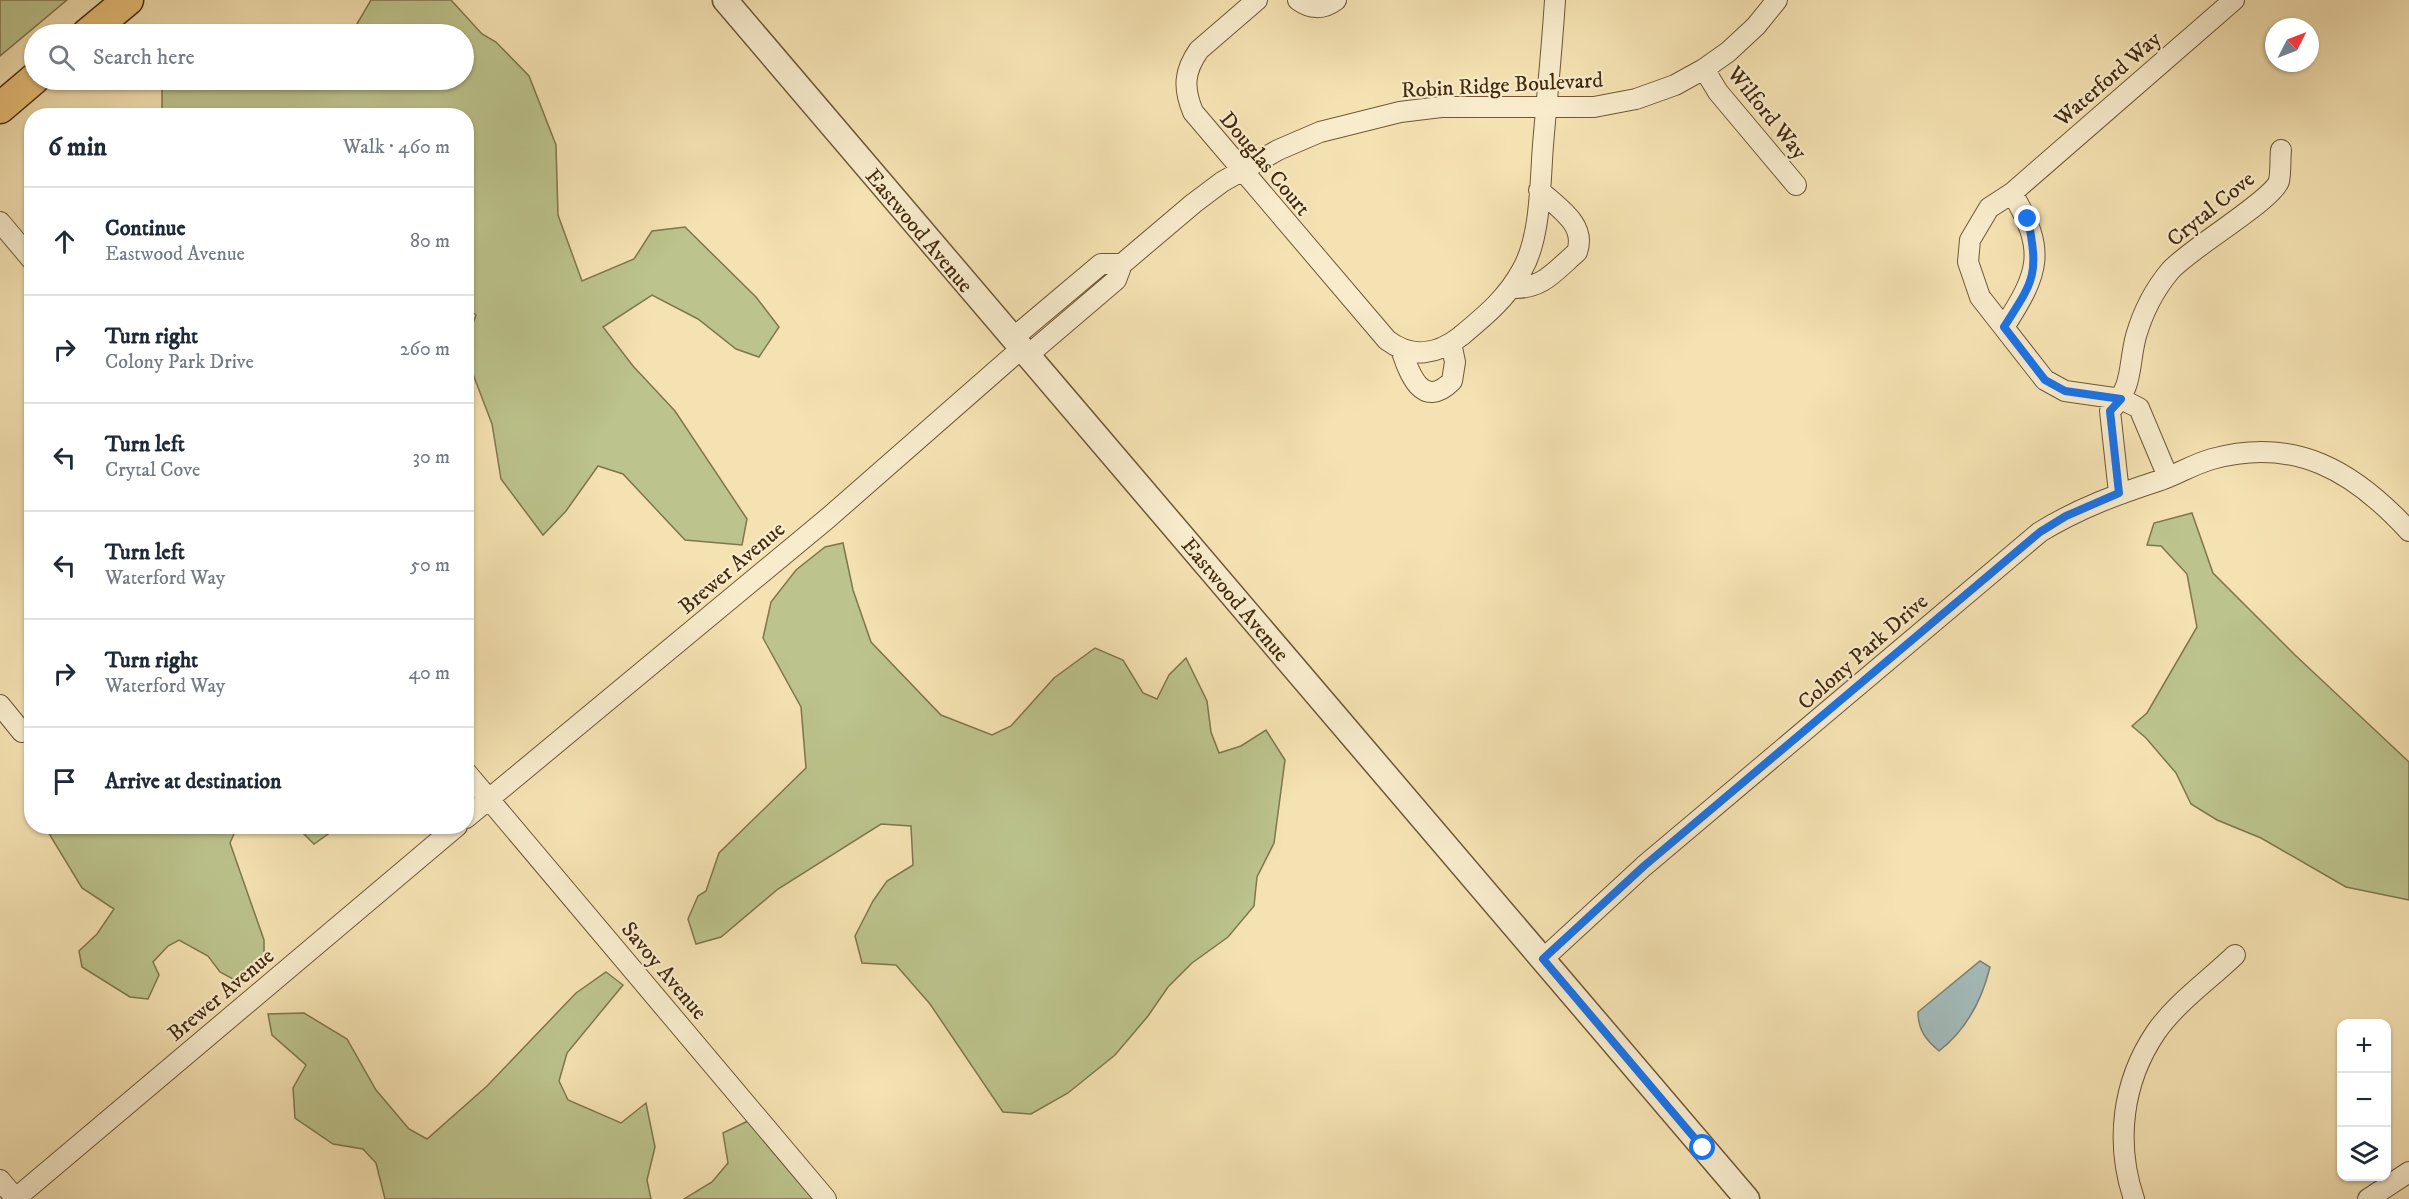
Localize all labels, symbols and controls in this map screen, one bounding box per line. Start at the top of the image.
north arrow [2265,18,2319,72]
search box [24,24,474,90]
street label: Waterford Way [2048,25,2167,133]
icon: search [45,41,78,74]
text: Search here [93,44,195,71]
street label: Wilford Way [1720,60,1813,165]
street label: Robin Ridge Boulevard [1400,67,1604,104]
street label: Douglas Court [1213,106,1316,222]
text: 6 min [48,131,107,164]
text: Walk · 460 m [343,135,450,160]
street label: Eastwood Avenue [859,163,979,299]
street label: Crytal Cove [2162,166,2260,253]
route end [2014,205,2040,231]
text: Continue [105,215,186,242]
icon: ahead [48,225,81,258]
text: 80 m [410,229,450,254]
text: Eastwood Avenue [105,242,245,267]
text: Turn right [105,323,198,350]
icon: right [48,333,81,366]
text: 260 m [400,337,450,362]
text: Colony Park Drive [105,350,254,375]
text: Turn left [105,431,185,458]
icon: left [48,441,81,474]
text: 30 m [412,445,450,470]
text: Crytal Cove [105,458,200,483]
street label: Brewer Avenue [673,516,791,620]
street label: Eastwood Avenue [1175,532,1295,668]
text: Turn left [105,539,185,566]
icon: left [48,549,81,582]
text: 50 m [410,553,450,578]
text: Waterford Way [105,566,225,591]
street label: Colony Park Drive [1792,588,1934,716]
text: Turn right [105,647,198,674]
icon: right [48,657,81,690]
text: 40 m [408,661,450,686]
text: Waterford Way [105,674,225,699]
icon: arrive [48,765,81,798]
text: Arrive at destination [105,768,282,795]
street label: Savoy Avenue [615,916,713,1025]
street label: Brewer Avenue [162,943,280,1047]
map controls [2337,1019,2391,1181]
button: + [2337,1019,2391,1073]
button: − [2337,1073,2391,1127]
button: layers [2337,1127,2391,1181]
route start [1689,1134,1715,1160]

